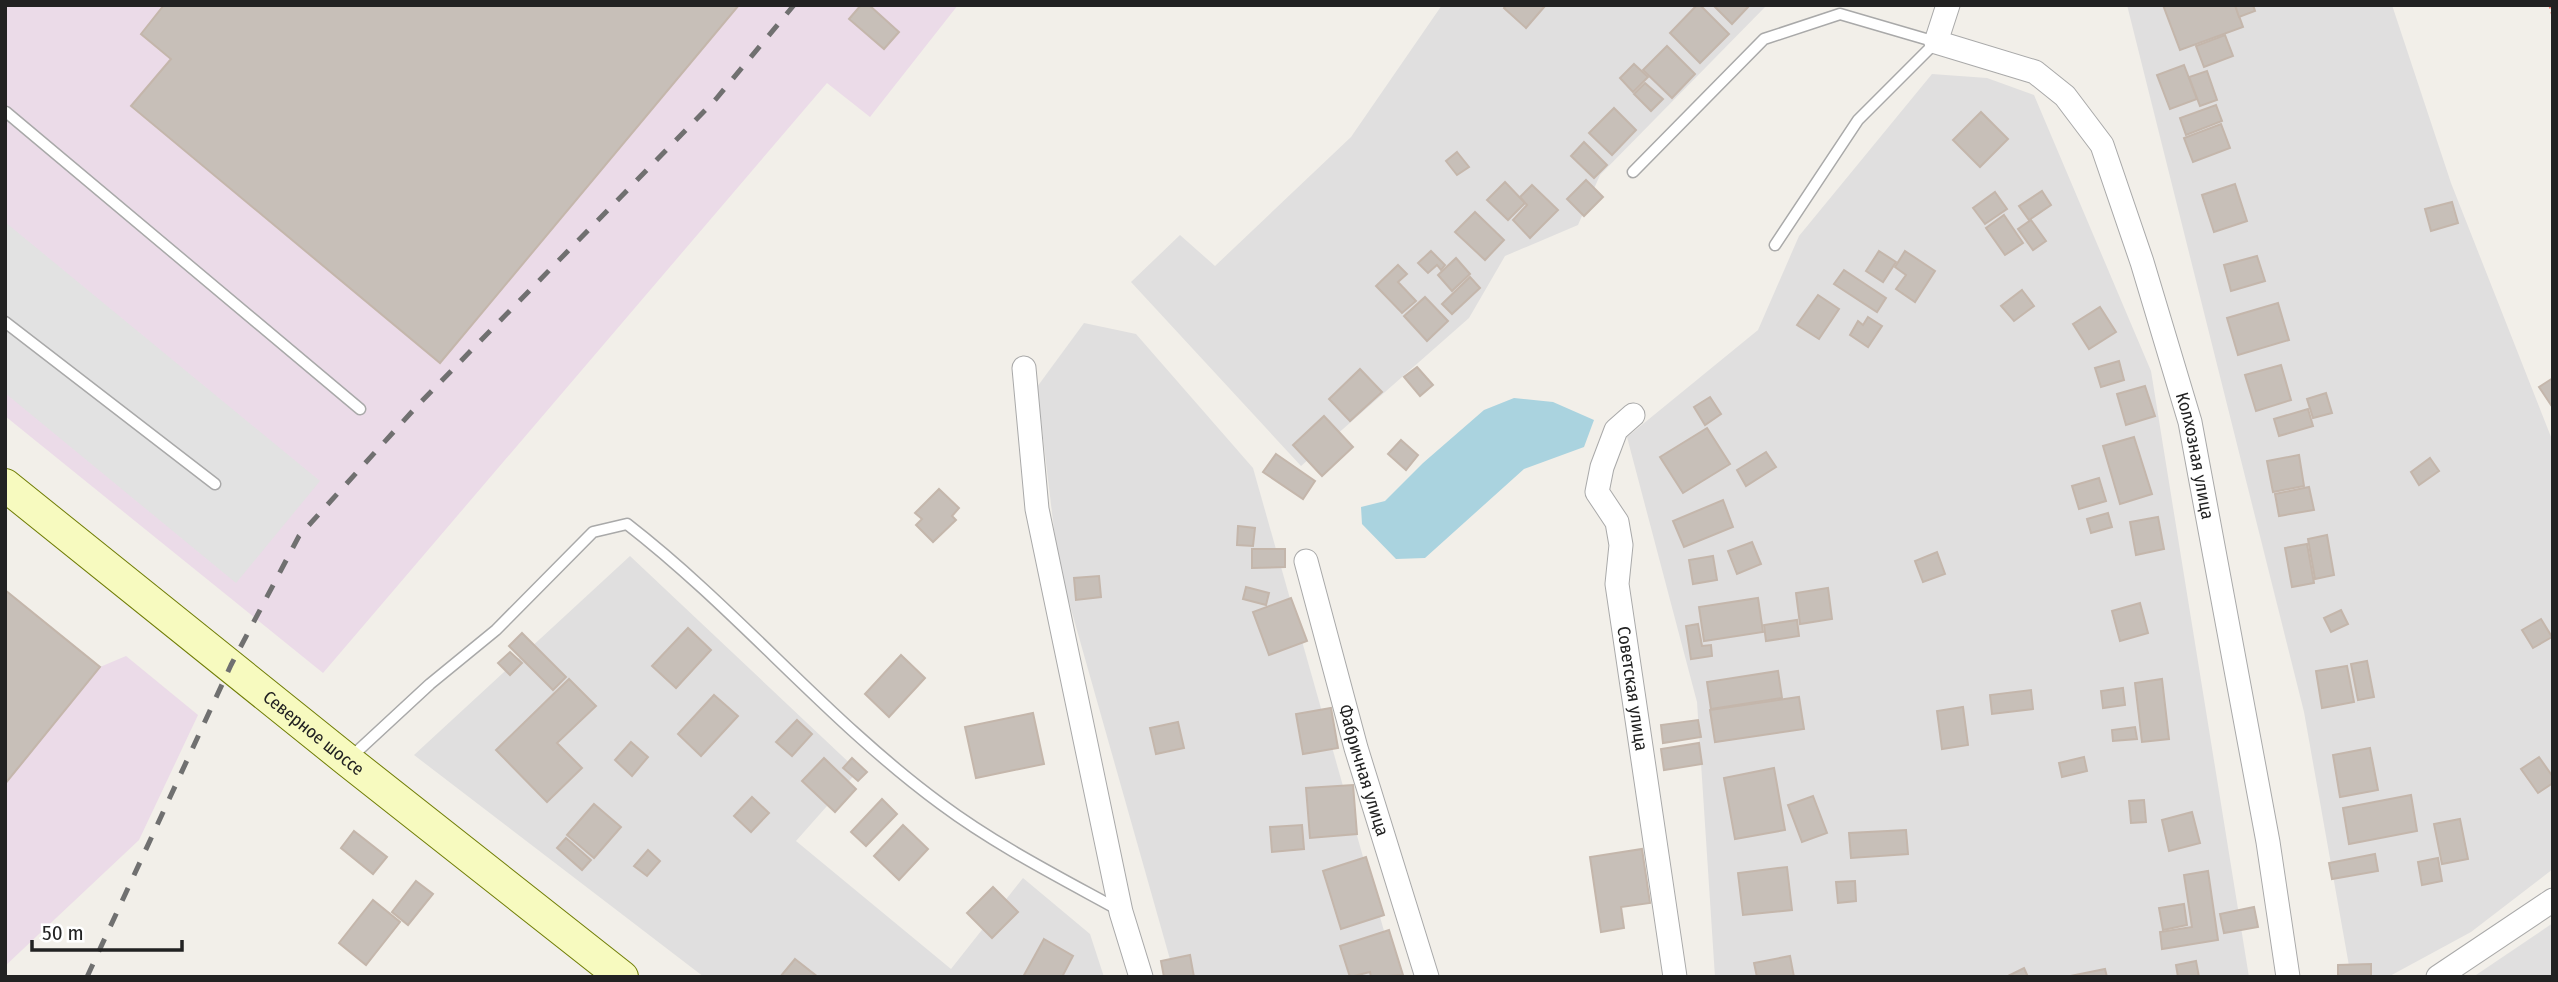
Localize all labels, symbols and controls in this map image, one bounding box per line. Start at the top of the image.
street label: Колхозная улица [2171,390,2219,521]
street label: Советская улица [1612,625,1653,752]
street label: Северное шоссе [259,686,369,780]
street label: Фабричная улица [1334,702,1394,839]
scale bar [32,908,182,952]
text: 50 m [42,920,84,946]

